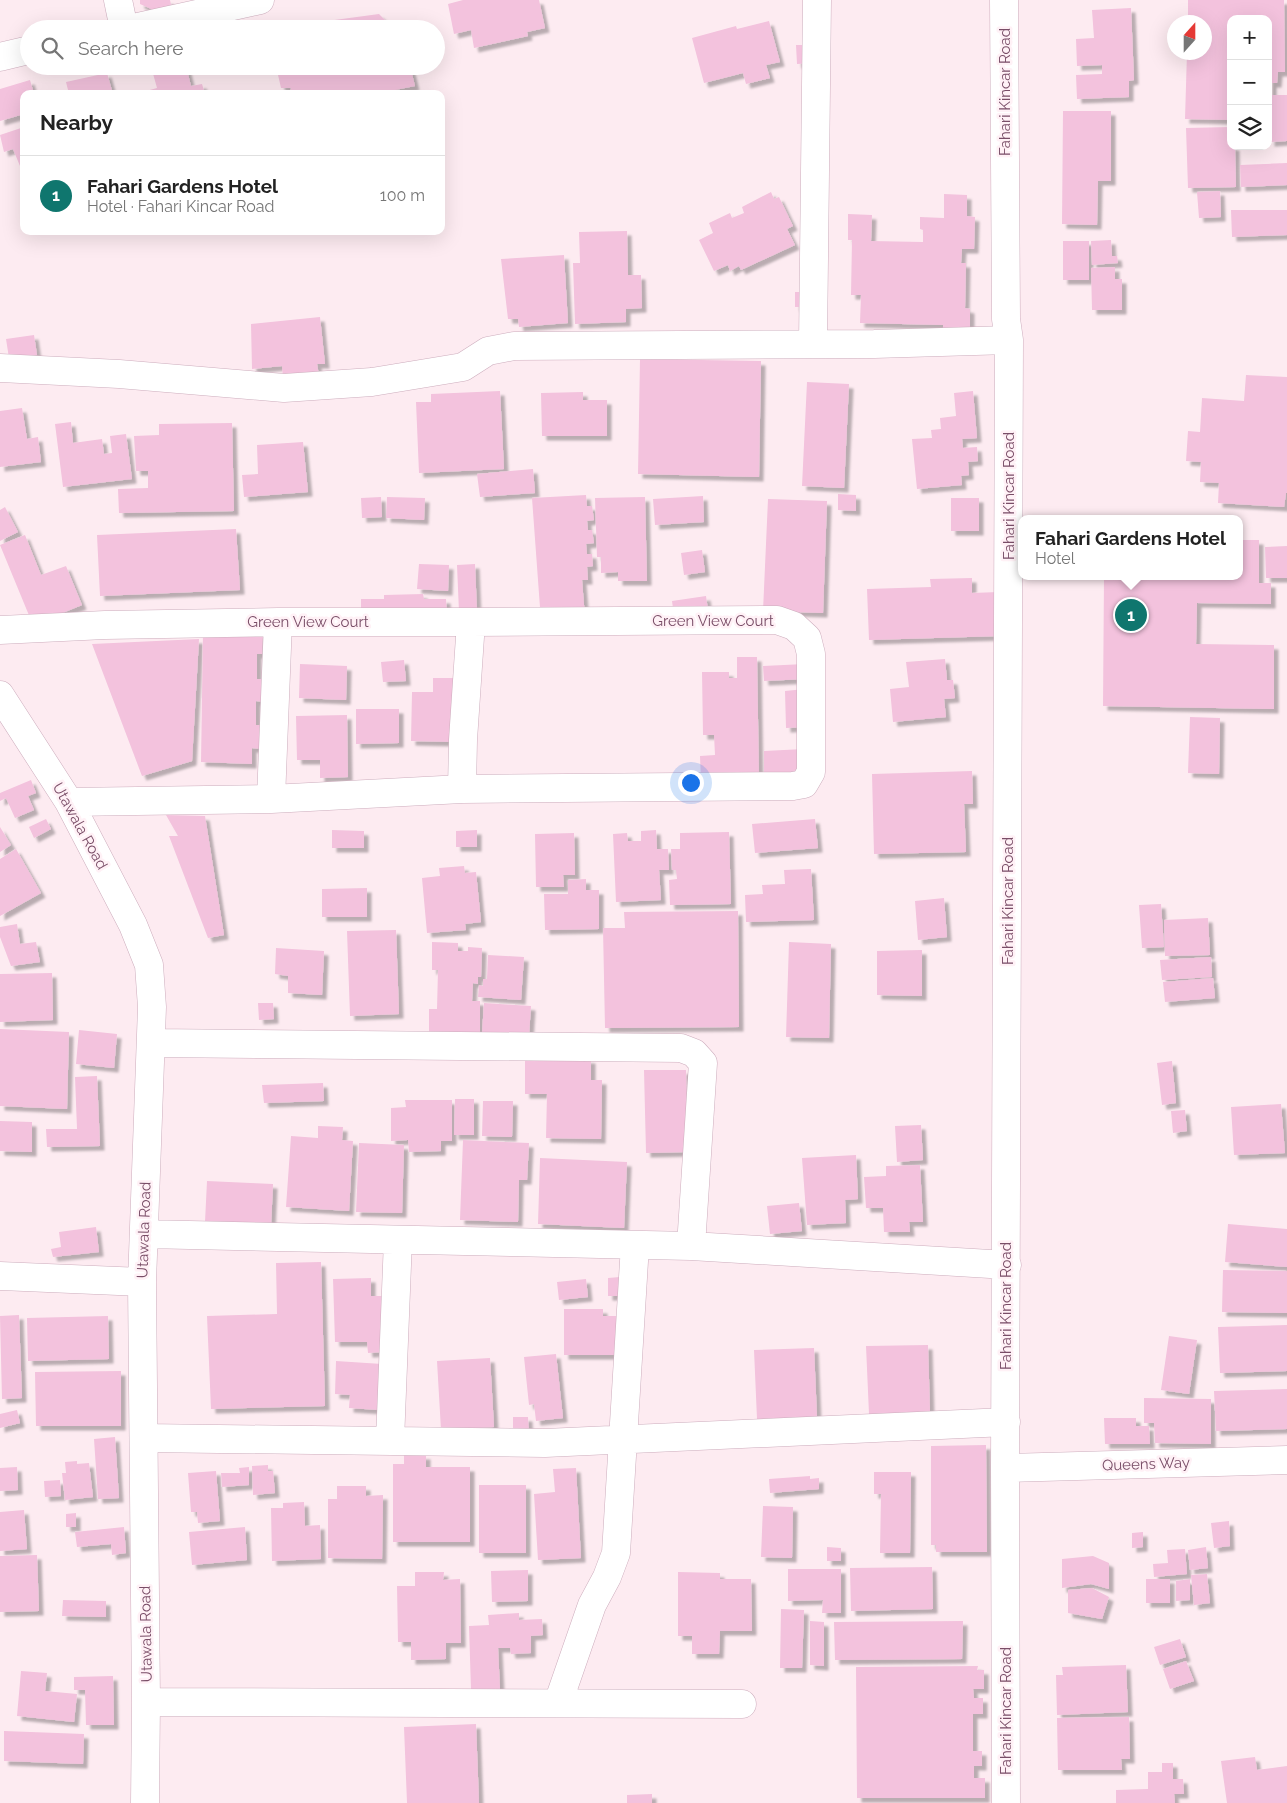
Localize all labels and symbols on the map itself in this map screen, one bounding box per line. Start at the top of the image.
north arrow [1167,15,1212,60]
street label: Fahari Kincar Road [996,28,1014,156]
street label: Fahari Kincar Road [1000,432,1018,560]
pin: 1 [1115,596,1147,634]
street label: Green View Court [652,612,774,630]
street label: Green View Court [247,613,369,631]
your location [678,770,704,796]
street label: Utawala Road [49,779,111,873]
street label: Fahari Kincar Road [999,837,1017,965]
street label: Utawala Road [133,1181,155,1279]
street label: Fahari Kincar Road [997,1242,1015,1370]
street label: Queens Way [1102,1453,1190,1475]
street label: Utawala Road [136,1586,156,1682]
street label: Fahari Kincar Road [997,1647,1015,1775]

